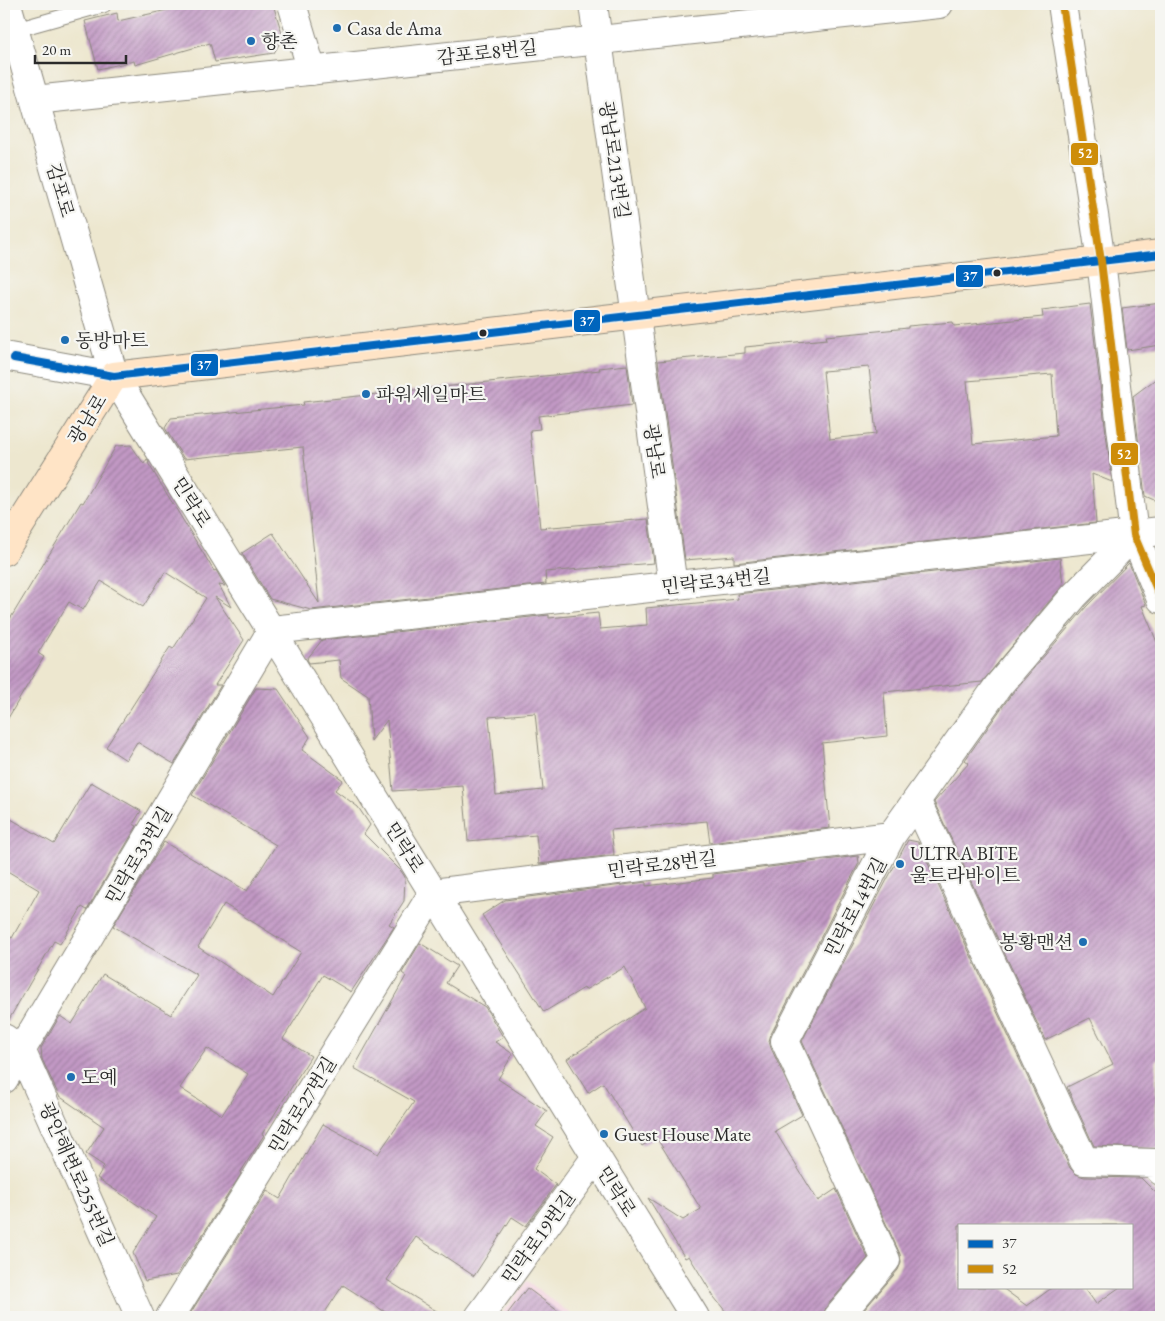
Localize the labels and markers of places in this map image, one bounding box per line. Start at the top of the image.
place label: Casa de Ama [347,16,442,41]
marker: Casa de Ama [331,22,343,34]
place label: 향촌 [261,29,298,54]
marker: 향촌 [245,35,257,47]
unlabelled marker [992,268,1002,278]
place label: 동방마트 [75,328,148,353]
unlabelled marker [478,328,488,338]
marker: 동방마트 [59,334,71,346]
place label: 파워세일마트 [376,382,486,407]
marker: 파워세일마트 [360,388,372,400]
place label: ULTRA BITE 울트라바이트 [910,841,1020,888]
marker: ULTRA BITE 울트라바이트 [894,858,906,870]
place label: 봉황맨션 [1000,930,1073,955]
marker: 봉황맨션 [1077,936,1089,948]
place label: 도예 [81,1065,118,1090]
marker: 도예 [65,1071,77,1083]
place label: Guest House Mate [614,1122,751,1147]
marker: Guest House Mate [598,1128,610,1140]

